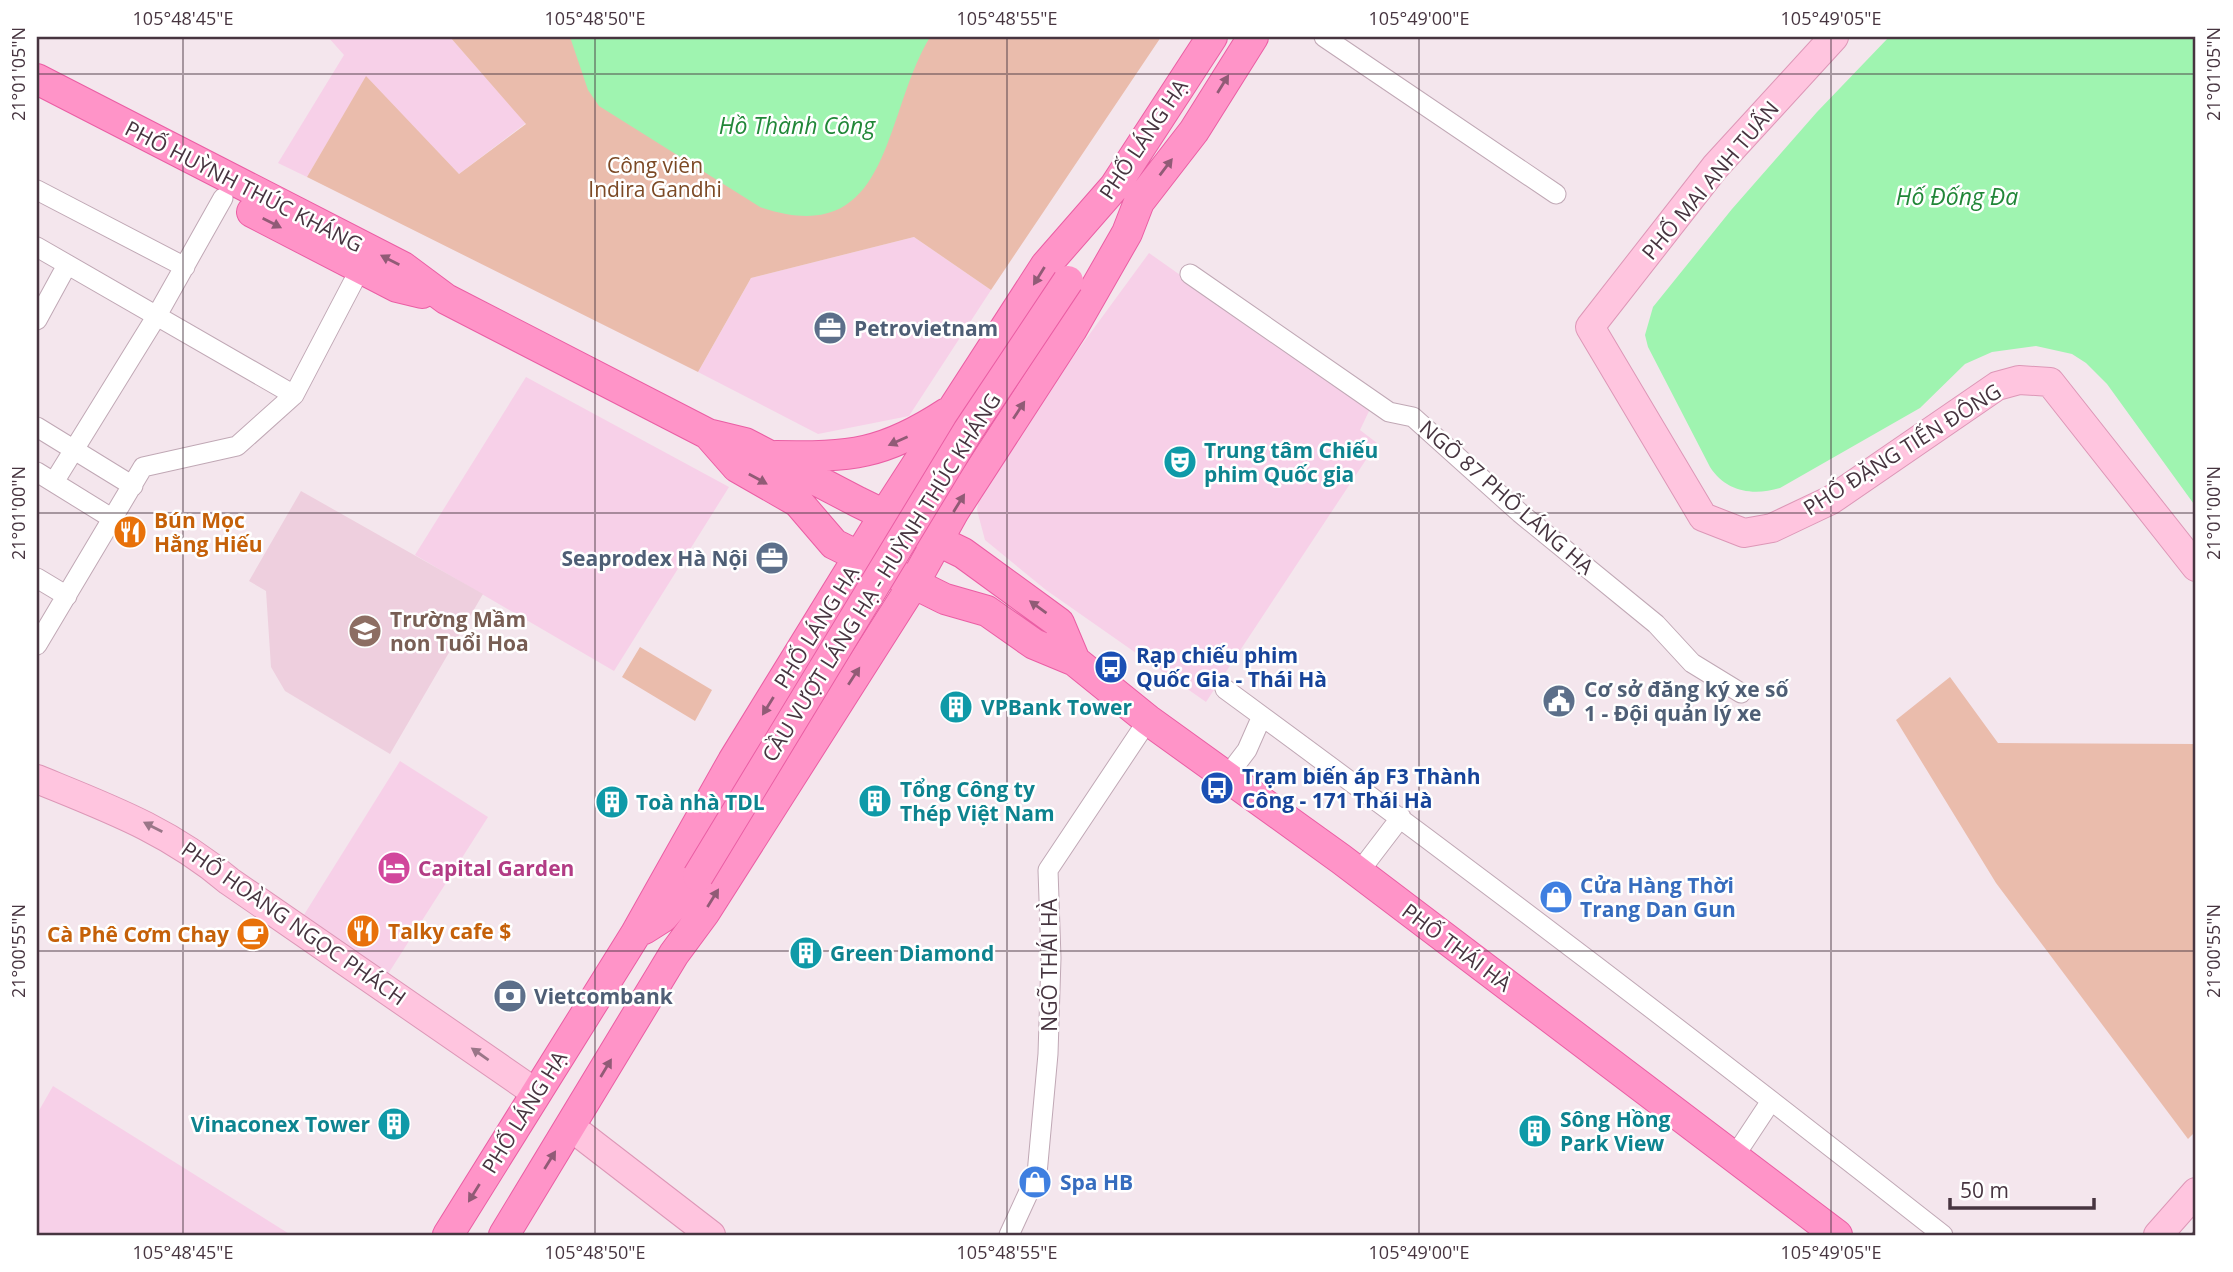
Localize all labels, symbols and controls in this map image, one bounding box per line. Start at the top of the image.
text: 105°48'45"E [133,6,233,30]
text: 105°48'50"E [545,6,645,30]
text: 105°48'55"E [957,6,1057,30]
text: 105°49'00"E [1369,6,1469,30]
text: 105°49'05"E [1781,6,1881,30]
text: 21°01'05"N [6,27,30,121]
text: 21°01'05"N [2201,27,2225,121]
street label: PHỐ LÁNG HẠ [1092,73,1194,205]
one-way arrow [1217,74,1230,93]
street label: PHỐ MAI ANH TUẤN [1635,95,1785,265]
water label: Hồ Thành Công [719,109,876,141]
street label: PHỐ HUỲNH THÚC KHÁNG [121,114,367,258]
park label: Công viên Indira Gandhi [588,151,722,203]
one-way arrow [1159,158,1174,176]
water label: Hố Đống Đa [1896,180,2018,212]
one-way arrow [262,217,282,228]
one-way arrow [380,254,400,265]
one-way arrow [1033,266,1046,285]
office icon: Petrovietnam [811,309,849,347]
place label: Petrovietnam [854,314,998,342]
street label: PHỐ ĐẶNG TIẾN ĐÔNG [1798,377,2006,521]
street label: CẦU VƯỢT LÁNG HẠ - HUỲNH THÚC KHÁNG [755,387,1007,767]
one-way arrow [1012,401,1026,419]
street label: NGÕ 87 PHỐ LÁNG HẠ [1414,414,1600,581]
one-way arrow [887,436,908,447]
place label: Trung tâm Chiếu phim Quốc gia [1204,436,1378,488]
theatre icon: Trung tâm Chiếu phim Quốc gia [1161,443,1199,481]
text: 21°01'00"N [6,466,30,560]
text: 21°01'00"N [2201,466,2225,560]
one-way arrow [748,473,768,485]
one-way arrow [952,493,965,512]
place label: Bún Mọc Hằng Hiếu [154,506,263,558]
restaurant icon: Bún Mọc Hằng Hiếu [111,513,149,551]
office icon: Seaprodex Hà Nội [753,539,791,577]
place label: Seaprodex Hà Nội [562,544,748,572]
street label: PHỐ LÁNG HẠ [767,560,865,694]
one-way arrow [1029,600,1047,614]
place label: Trường Mầm non Tuổi Hoa [390,605,529,657]
school or university icon: Trường Mầm non Tuổi Hoa [346,612,384,650]
place label: Rạp chiếu phim Quốc Gia - Thái Hà [1136,641,1327,693]
bus stop icon: Rạp chiếu phim Quốc Gia - Thái Hà [1092,648,1130,686]
one-way arrow [847,666,860,685]
place label: Cơ sở đăng ký xe số 1 - Đội quản lý xe [1584,675,1790,727]
public building icon: Cơ sở đăng ký xe số 1 - Đội quản lý xe [1540,682,1578,720]
building icon: VPBank Tower [937,688,975,726]
place label: VPBank Tower [981,693,1132,721]
one-way arrow [761,696,774,715]
place label: Trạm biến áp F3 Thành Công - 171 Thái Hà [1242,762,1481,814]
bus stop icon: Trạm biến áp F3 Thành Công - 171 Thái Hà [1198,769,1236,807]
place label: Tổng Công ty Thép Việt Nam [900,775,1055,827]
building icon: Tổng Công ty Thép Việt Nam [856,782,894,820]
building icon: Toà nhà TDL [593,783,631,821]
place label: Toà nhà TDL [636,788,765,816]
one-way arrow [143,821,163,833]
street label: PHỐ HOÀNG NGỌC PHÁCH [176,835,412,1011]
hotel icon: Capital Garden [375,849,413,887]
place label: Capital Garden [418,854,574,882]
place label: Cửa Hàng Thời Trang Dan Gun [1580,871,1736,923]
shop icon: Cửa Hàng Thời Trang Dan Gun [1537,878,1575,916]
one-way arrow [707,888,720,908]
street label: PHỐ THÁI HÀ [1397,897,1518,998]
street label: NGÕ THÁI HÀ [1035,898,1063,1032]
text: 21°00'55"N [6,904,30,998]
text: 21°00'55"N [2201,904,2225,998]
restaurant icon: Talky cafe $ [344,912,382,950]
cafe icon: Cà Phê Cơm Chay [234,915,272,953]
place label: Talky cafe $ [388,917,511,945]
place label: Cà Phê Cơm Chay [47,920,229,948]
building icon: Green Diamond [787,934,825,972]
place label: Green Diamond [830,939,994,967]
bank icon: Vietcombank [491,977,529,1015]
place label: Vietcombank [534,982,674,1010]
street label: PHỐ LÁNG HẠ [475,1045,573,1179]
one-way arrow [471,1047,489,1061]
one-way arrow [600,1059,612,1078]
building icon: Vinaconex Tower [375,1105,413,1143]
place label: Sông Hồng Park View [1560,1105,1671,1157]
place label: Vinaconex Tower [191,1110,370,1138]
building icon: Sông Hồng Park View [1516,1112,1554,1150]
one-way arrow [544,1151,557,1170]
shop icon: Spa HB [1016,1163,1054,1201]
scale bar [1950,1167,2093,1211]
place label: Spa HB [1060,1168,1133,1196]
text: 50 m [1960,1176,2009,1204]
one-way arrow [468,1184,481,1203]
text: 105°48'45"E [133,1240,233,1264]
text: 105°48'50"E [545,1240,645,1264]
text: 105°48'55"E [957,1240,1057,1264]
text: 105°49'00"E [1369,1240,1469,1264]
text: 105°49'05"E [1781,1240,1881,1264]

